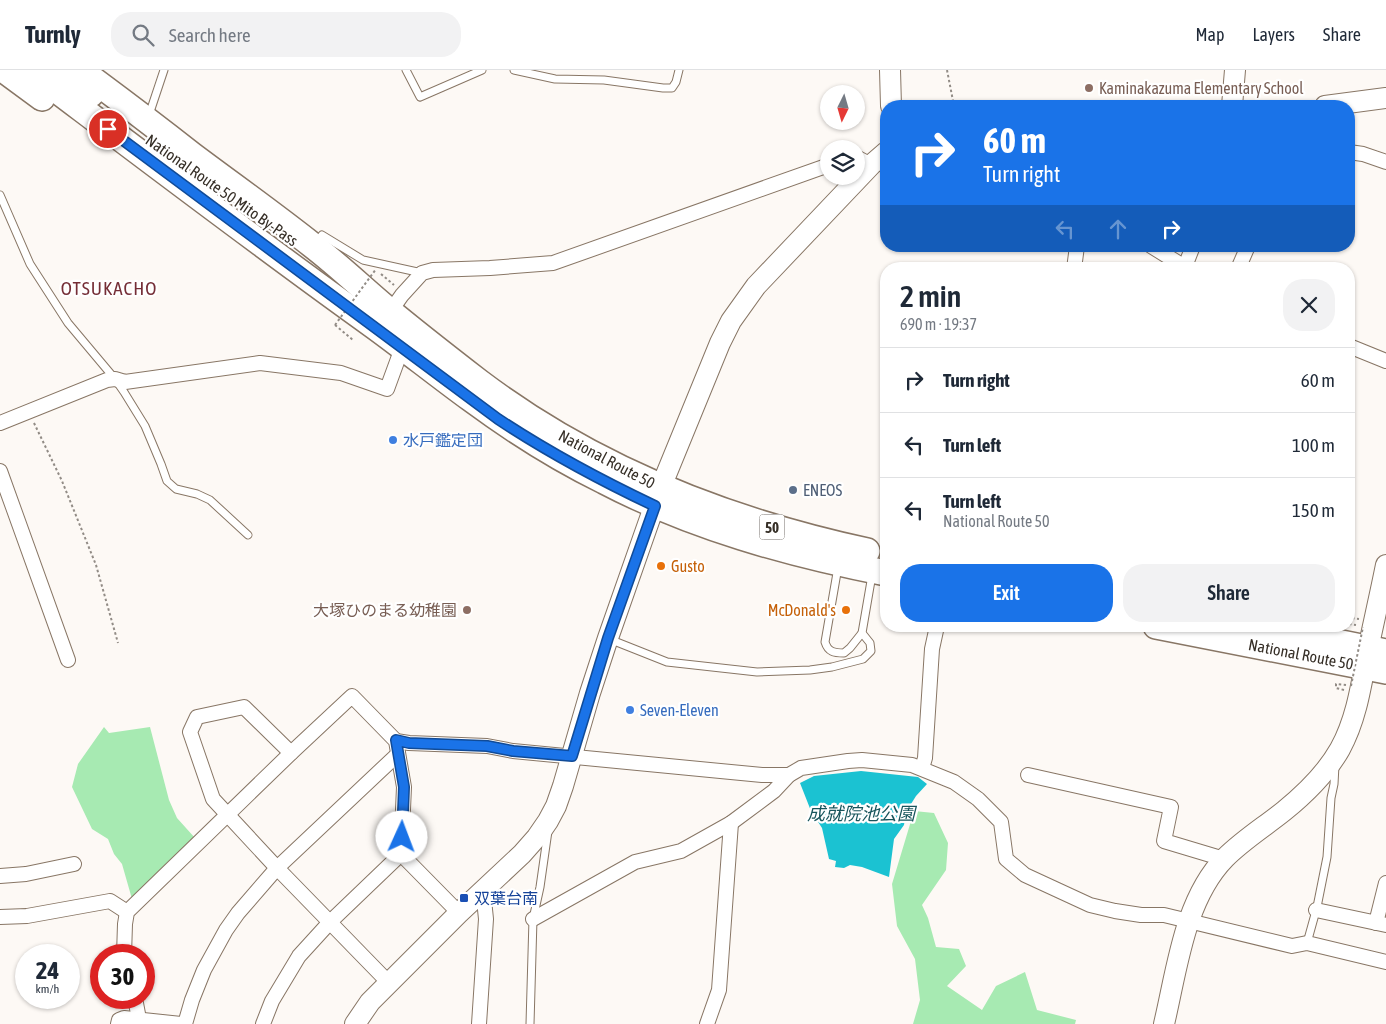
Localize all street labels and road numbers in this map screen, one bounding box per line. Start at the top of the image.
street label: National Route 50 Mito By-Pass [142,131,302,250]
street label: National Route 50 [556,426,658,492]
road number: 50 [760,514,784,540]
street label: National Route 50 [1247,635,1355,673]

